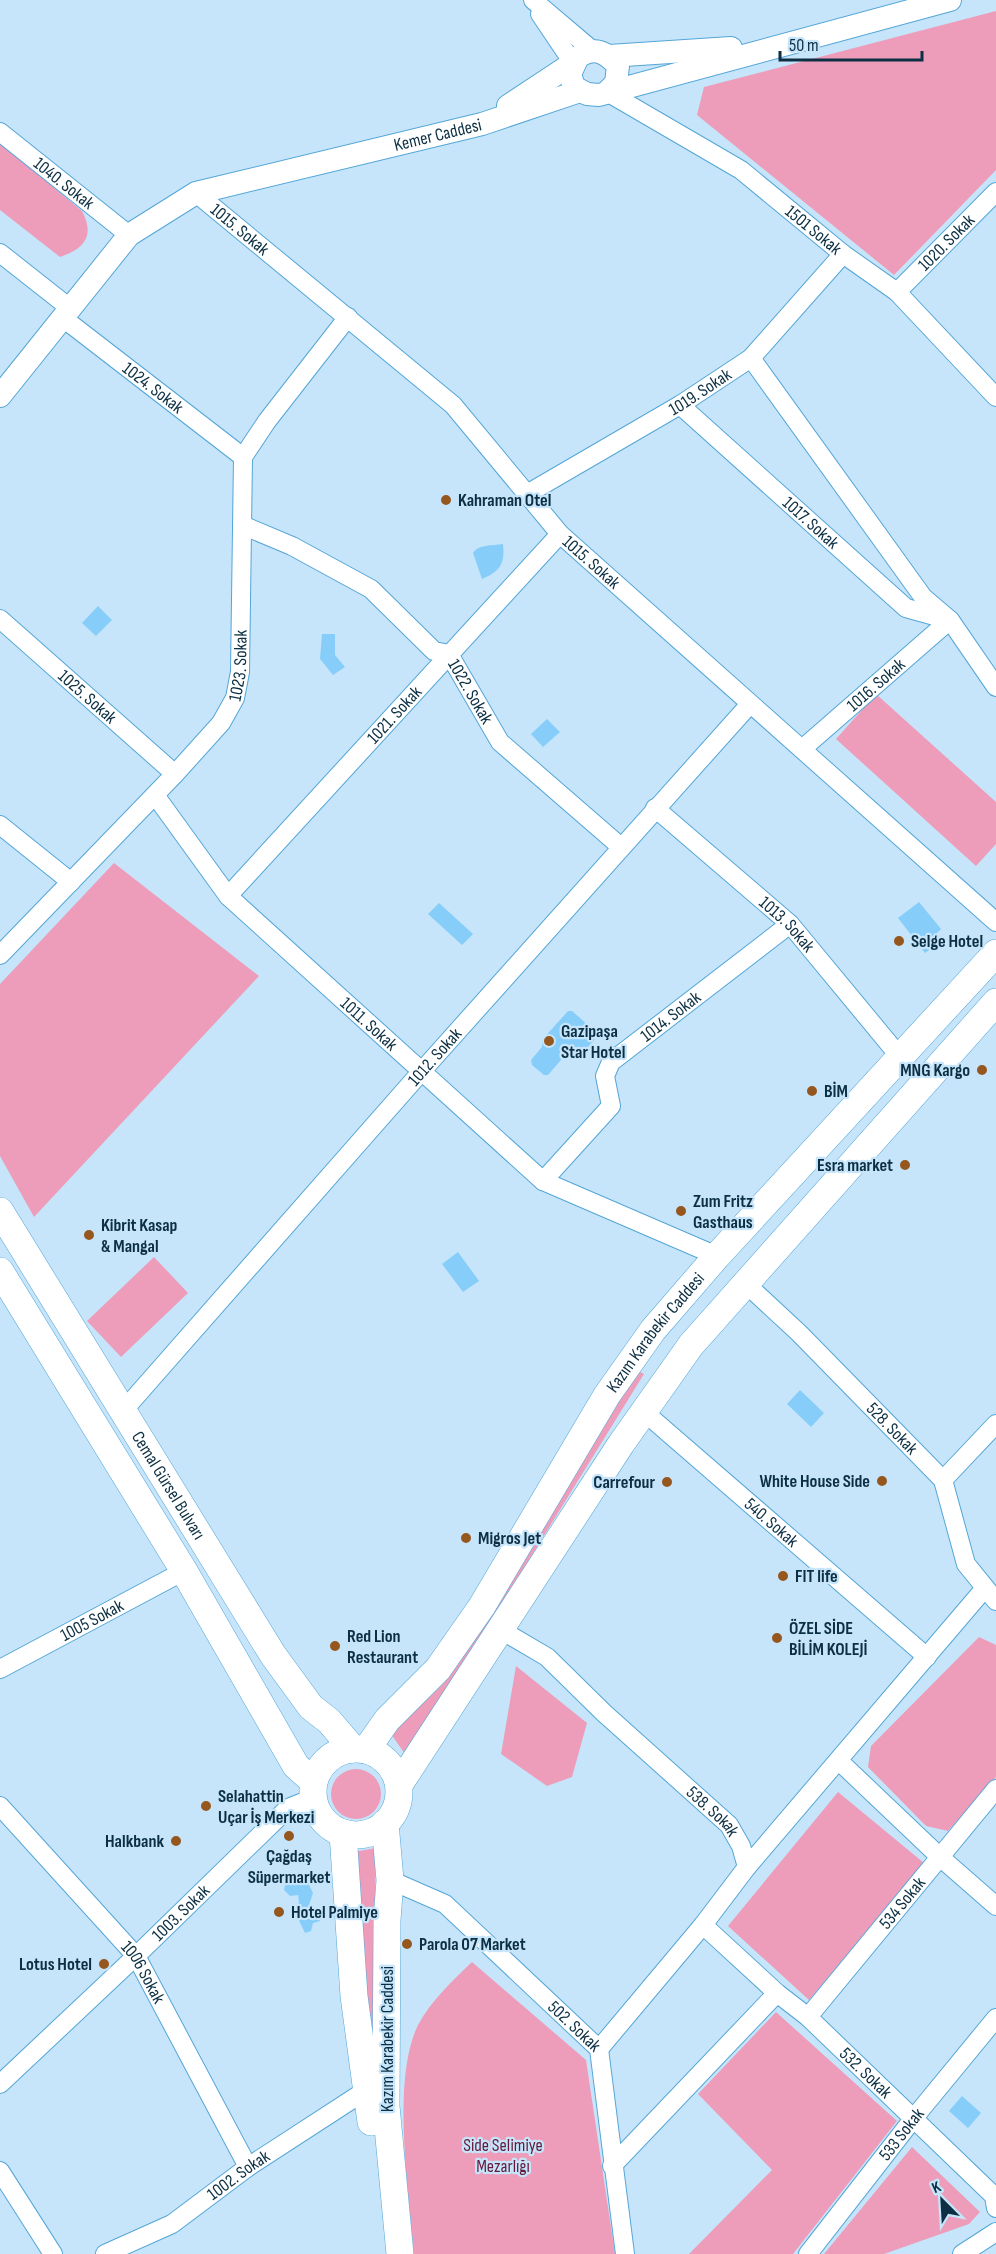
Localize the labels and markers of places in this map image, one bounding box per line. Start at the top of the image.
place label: Kahraman Otel [458,490,551,511]
marker: Kahraman Otel [439,493,453,507]
place label: Selge Hotel [911,931,983,952]
marker: Selge Hotel [892,934,906,948]
place label: Gazipaşa Star Hotel [561,1021,625,1063]
marker: Gazipaşa Star Hotel [542,1034,556,1048]
place label: MNG Kargo [900,1060,970,1081]
marker: MNG Kargo [975,1063,989,1077]
place label: BİM [824,1081,848,1102]
marker: BİM [805,1084,819,1098]
place label: Esra market [817,1155,893,1176]
marker: Esra market [898,1158,912,1172]
place label: Zum Fritz Gasthaus [693,1191,753,1233]
marker: Zum Fritz Gasthaus [674,1204,688,1218]
place label: Kibrit Kasap & Mangal [101,1215,178,1257]
marker: Kibrit Kasap & Mangal [82,1228,96,1242]
place label: White House Side [759,1471,870,1492]
place label: Carrefour [593,1472,655,1493]
marker: White House Side [875,1474,889,1488]
marker: Carrefour [660,1475,674,1489]
place label: Migros Jet [478,1528,541,1549]
marker: Migros Jet [459,1531,473,1545]
place label: FIT life [795,1566,838,1587]
marker: FIT life [776,1569,790,1583]
place label: ÖZEL SİDE BİLİM KOLEJİ [789,1618,868,1660]
place label: Red Lion Restaurant [347,1626,418,1668]
marker: ÖZEL SİDE BİLİM KOLEJİ [770,1631,784,1645]
marker: Red Lion Restaurant [328,1639,342,1653]
place label: Selahattin Uçar İş Merkezi [218,1786,314,1828]
marker: Selahattin Uçar İş Merkezi [199,1799,213,1813]
marker: Çağdaş Süpermarket [282,1829,296,1843]
place label: Halkbank [105,1831,164,1852]
marker: Halkbank [169,1834,183,1848]
place label: Çağdaş Süpermarket [248,1846,330,1888]
place label: Hotel Palmiye [291,1902,378,1923]
marker: Hotel Palmiye [272,1905,286,1919]
place label: Parola 07 Market [419,1934,526,1955]
marker: Parola 07 Market [400,1937,414,1951]
place label: Lotus Hotel [19,1954,92,1975]
marker: Lotus Hotel [97,1957,111,1971]

